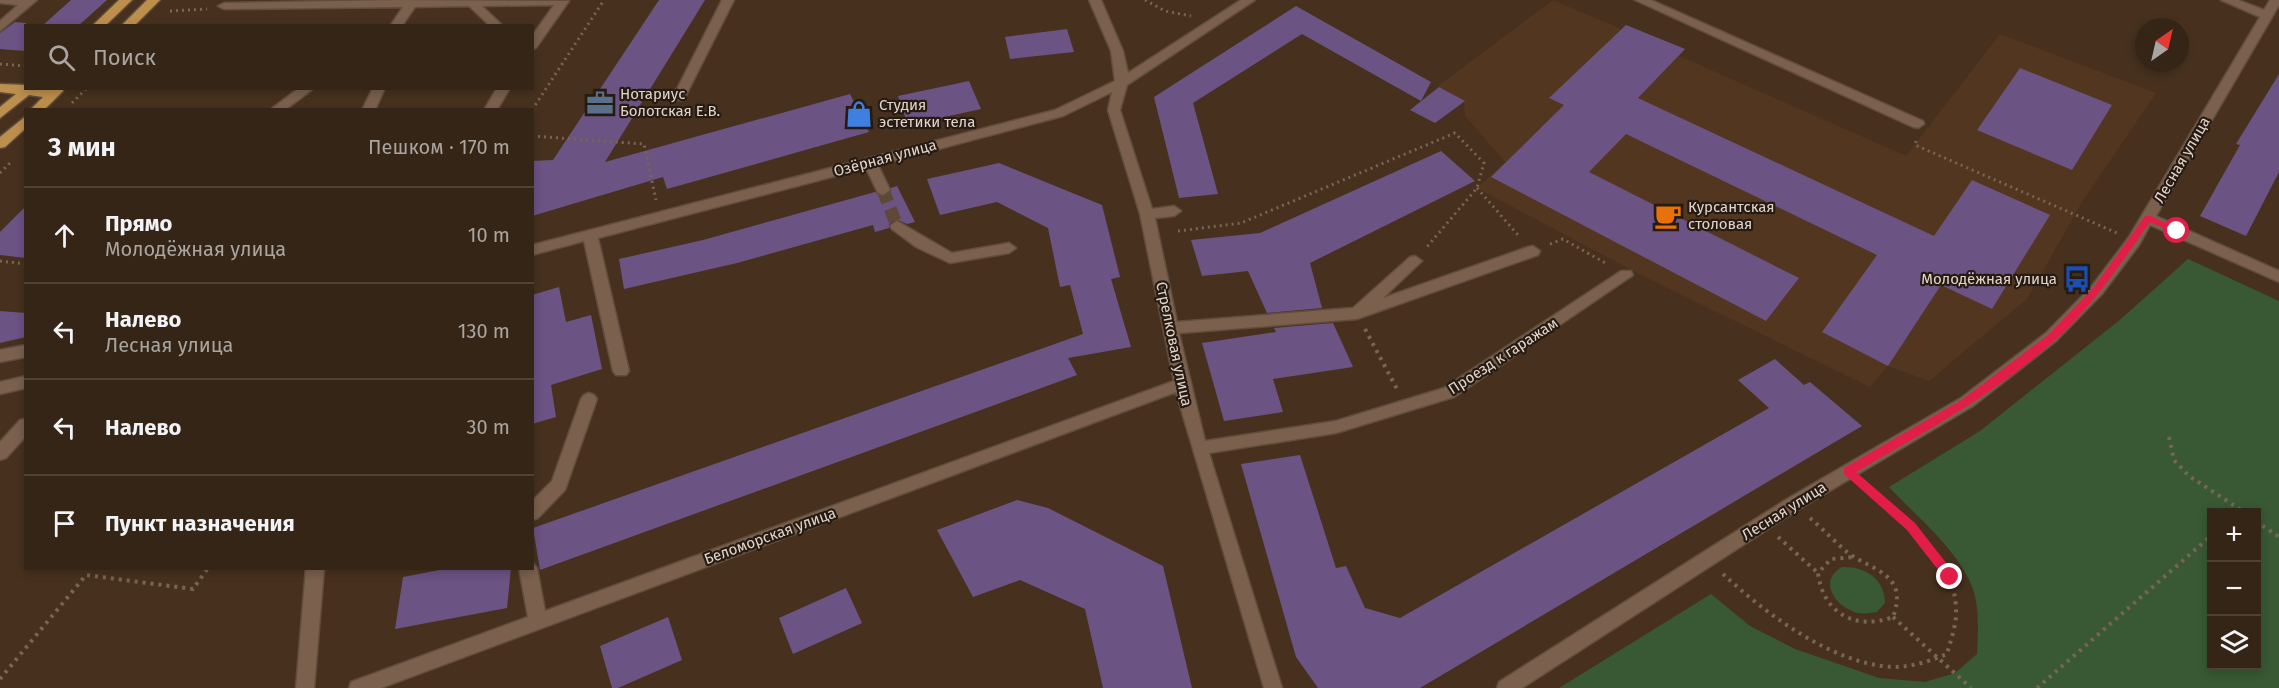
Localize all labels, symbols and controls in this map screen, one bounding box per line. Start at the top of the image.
north arrow [2135,18,2189,72]
search box [24,24,534,90]
icon: search [45,41,78,74]
text: Поиск [93,44,156,71]
place label: Нотариус Болотская Е.В. [620,85,720,120]
office icon: Нотариус Болотская Е.В. [585,88,615,118]
place label: Студия эстетики тела [879,96,975,131]
shop icon: Студия эстетики тела [844,99,874,129]
street label: Лесная улица [2150,114,2214,206]
text: 3 мин [48,132,116,163]
text: Пешком · 170 m [368,135,510,159]
street label: Озёрная улица [832,136,938,180]
place label: Курсантская столовая [1688,198,1775,233]
cafe icon: Курсантская столовая [1653,201,1683,231]
text: Прямо [105,210,172,237]
route start [2163,217,2189,243]
icon: ahead [48,219,81,252]
text: 10 m [468,223,510,247]
text: Молодёжная улица [105,237,286,261]
bus stop icon: Молодёжная улица [2062,264,2092,294]
place label: Молодёжная улица [1921,270,2057,288]
street label: Стрелковая улица [1152,280,1196,408]
text: Налево [105,306,181,333]
street label: Проезд к гаражам [1445,314,1561,398]
icon: left [48,315,81,348]
text: 130 m [458,319,510,343]
text: Лесная улица [105,333,233,357]
icon: left [48,411,81,444]
text: Налево [105,414,181,441]
text: 30 m [466,415,510,439]
street label: Лесная улица [1738,478,1830,544]
street label: Беломорская улица [702,504,838,568]
icon: arrive [48,507,81,540]
map controls [2207,508,2261,670]
button: + [2207,508,2261,562]
text: Пункт назначения [105,510,295,537]
button: − [2207,562,2261,616]
route end [1936,563,1962,589]
button: layers [2207,616,2261,670]

